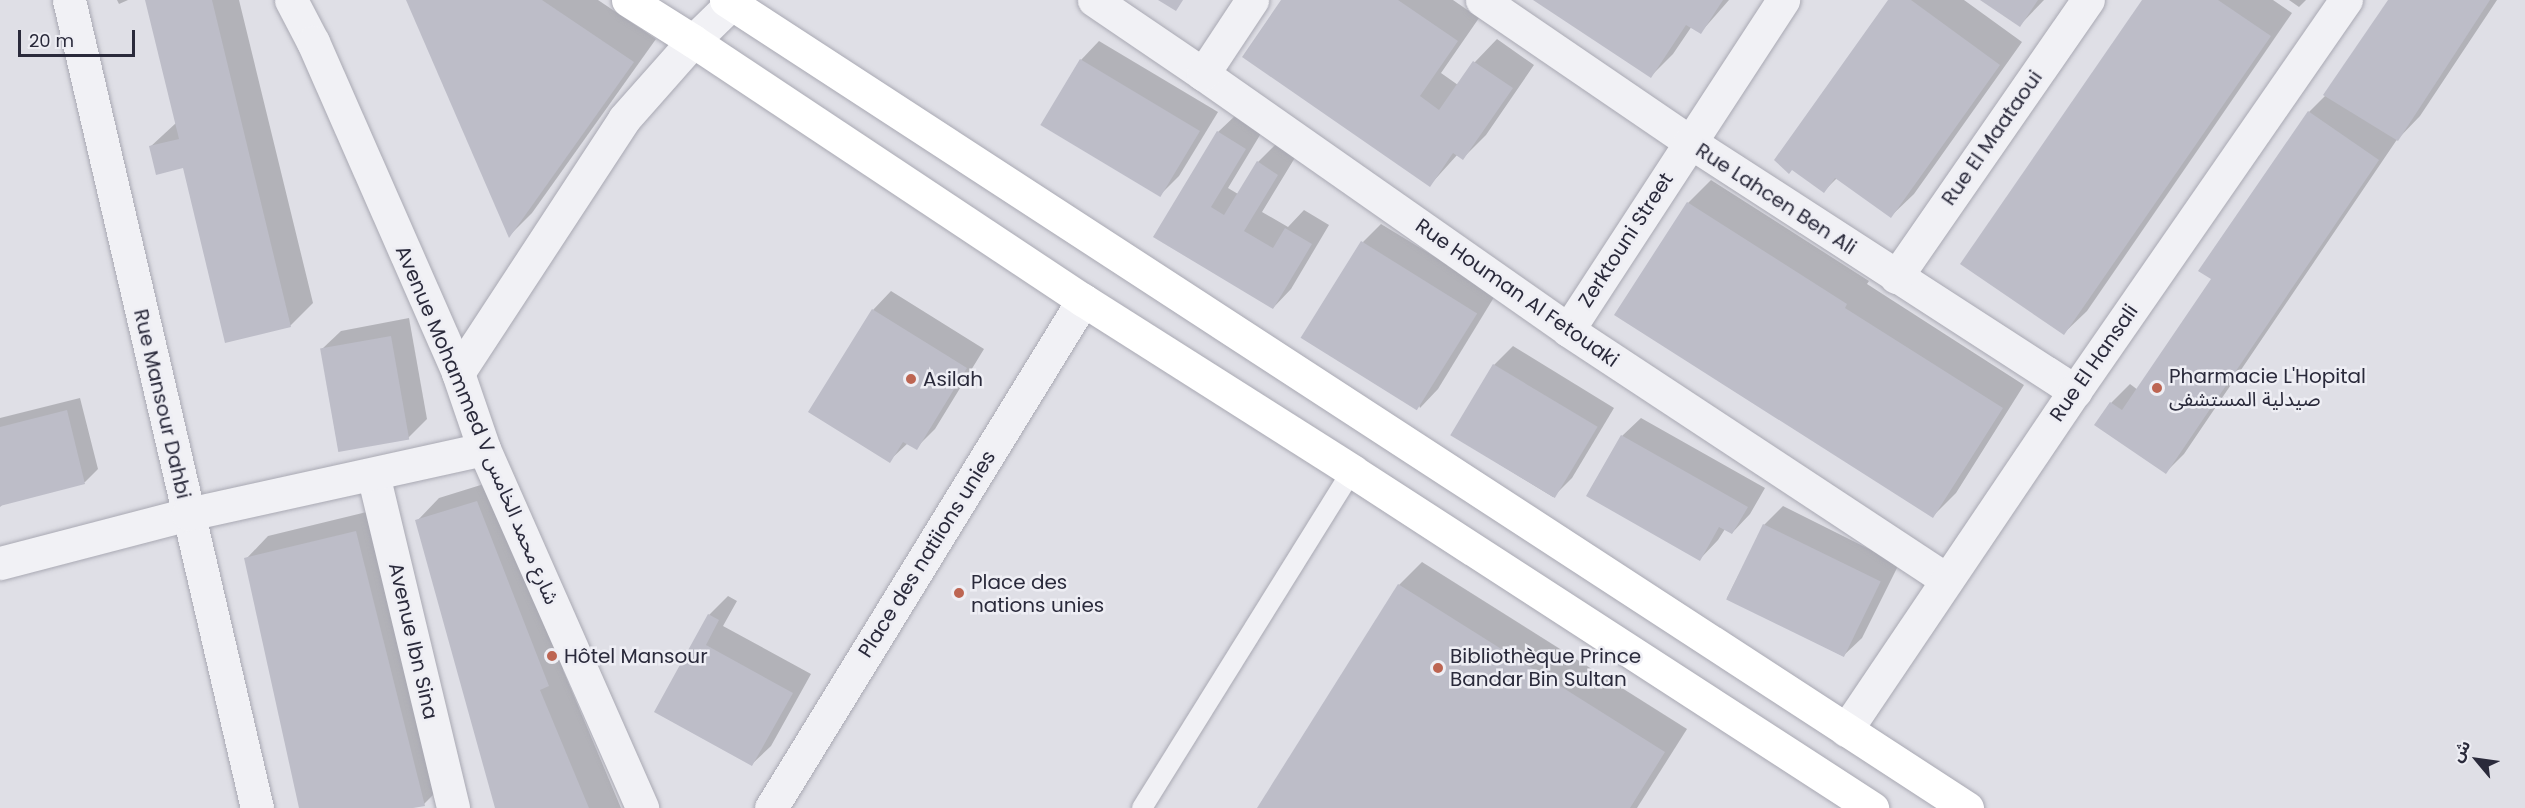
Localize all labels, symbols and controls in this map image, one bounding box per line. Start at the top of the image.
scale bar [21,18,138,56]
text: 20 m [29,28,74,53]
street label: Rue El Maataoui [1937,66,2047,210]
street label: Rue Lahcen Ben Ali [1691,138,1861,260]
street label: Zerktouni Street [1574,168,1678,312]
street label: Rue Houman Al Fetouaki [1411,214,1623,372]
street label: Avenue Mohammed V شارع محمد الخامس [390,242,564,608]
street label: Rue El Hansali [2045,300,2143,426]
street label: Rue Mansour Dahbi [128,307,196,501]
place label: Pharmacie L'Hopital صيدلية المستشفى [2169,365,2366,412]
place label: Asilah [923,367,983,391]
marker: Asilah [904,372,918,386]
marker: Pharmacie L'Hopital صيدلية المستشفى [2150,381,2164,395]
street label: Place des natiions unies [853,446,1001,662]
street label: Avenue Ibn Sina [383,560,443,722]
place label: Place des nations unies [971,570,1104,617]
marker: Place des nations unies [952,586,966,600]
place label: Hôtel Mansour [564,644,708,668]
place label: Bibliothèque Prince Bandar Bin Sultan [1450,644,1641,691]
marker: Hôtel Mansour [545,649,559,663]
marker: Bibliothèque Prince Bandar Bin Sultan [1431,661,1445,675]
north arrow [2447,730,2507,790]
text: ش [2445,736,2476,766]

